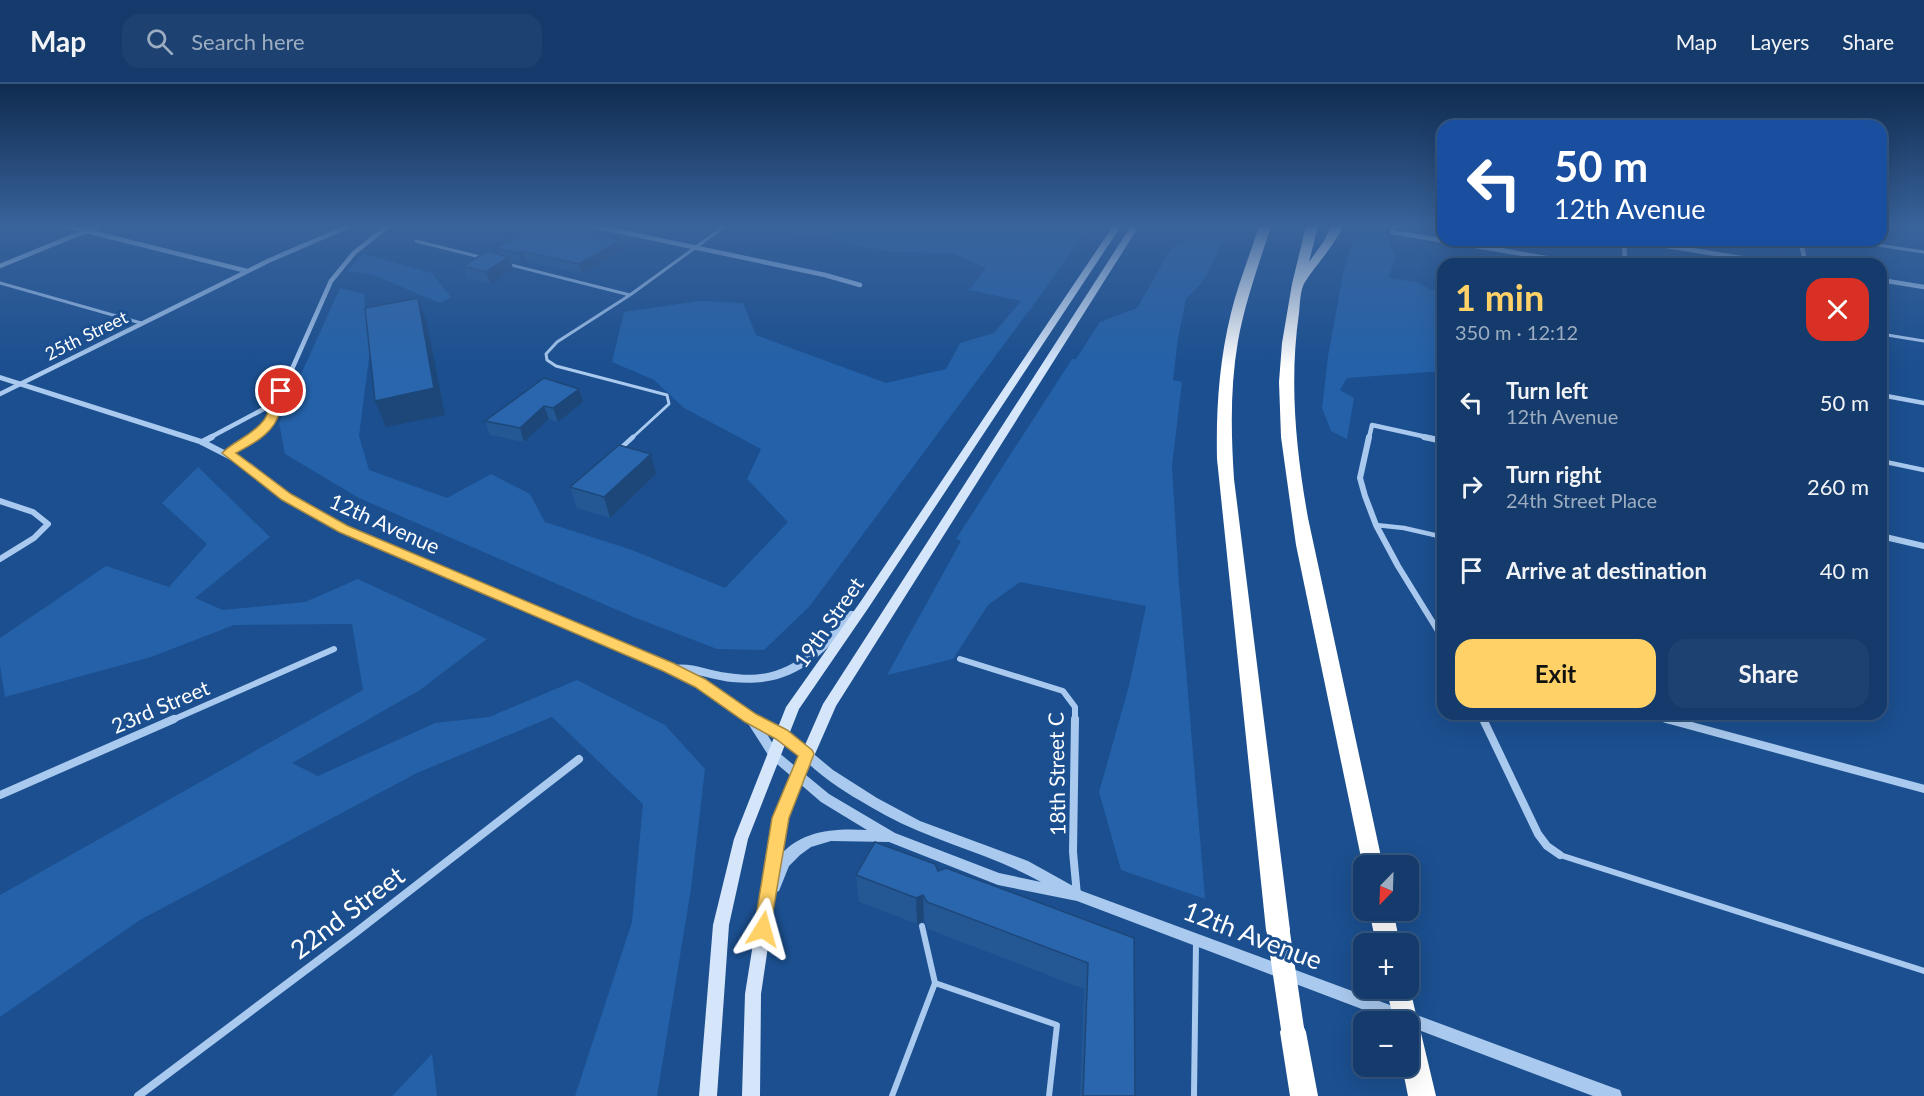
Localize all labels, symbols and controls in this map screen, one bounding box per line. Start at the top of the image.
search box [122,14,542,68]
text: Map [30,24,86,58]
icon: search [143,25,176,58]
text: Search here [191,28,305,55]
text: Map [1676,29,1717,54]
text: Layers [1750,29,1809,54]
text: Share [1842,29,1894,54]
text: 50 m [1554,141,1648,191]
icon: left [1455,144,1533,222]
text: 12th Avenue [1554,192,1705,225]
text: 1 min [1455,275,1544,319]
button: close [1806,278,1869,341]
street label: 25th Street [41,305,131,364]
text: 350 m · 12:12 [1455,320,1578,344]
pin [255,365,306,416]
icon: arrive [264,374,297,407]
text: Turn left [1506,377,1588,404]
icon: left [1455,386,1488,419]
text: 50 m [1820,389,1869,416]
text: 12th Avenue [1506,404,1618,428]
text: Turn right [1506,461,1601,488]
icon: right [1455,470,1488,503]
text: 260 m [1807,473,1869,500]
street label: 12th Avenue [326,488,444,558]
text: 24th Street Place [1506,488,1657,512]
icon: arrive [1455,554,1488,587]
text: Arrive at destination [1506,557,1707,584]
text: 40 m [1820,557,1869,584]
street label: 19th Street [788,572,868,672]
button: Exit [1455,639,1656,708]
button: Share [1668,639,1869,708]
street label: 23rd Street [107,674,213,738]
street label: 18th Street C [1042,712,1070,836]
north arrow [1353,855,1419,921]
map controls [1353,855,1419,1077]
street label: 22nd Street [284,858,411,965]
street label: 12th Avenue [1179,894,1327,976]
position arrow [731,897,795,961]
button: + [1353,933,1419,999]
button: − [1353,1011,1419,1077]

